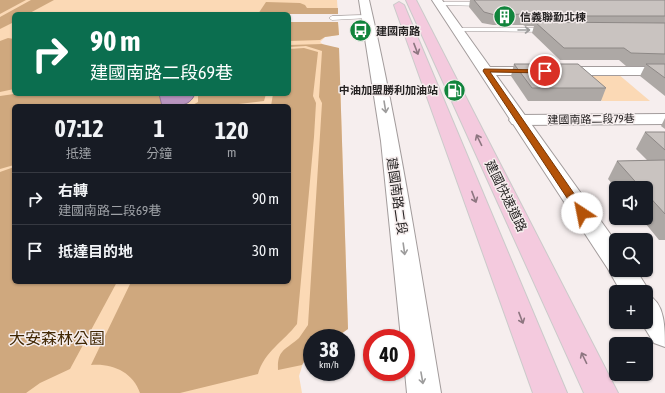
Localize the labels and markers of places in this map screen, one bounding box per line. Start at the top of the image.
building icon: 信義聯勤北棟 [492,4,518,30]
place label: 信義聯勤北棟 [520,11,586,23]
bus stop icon: 建國南路 [347,18,373,44]
place label: 建國南路 [376,25,421,37]
pin [528,54,562,88]
fuel station icon: 中油加盟勝利加油站 [441,77,467,103]
place label: 中油加盟勝利加油站 [339,84,438,96]

